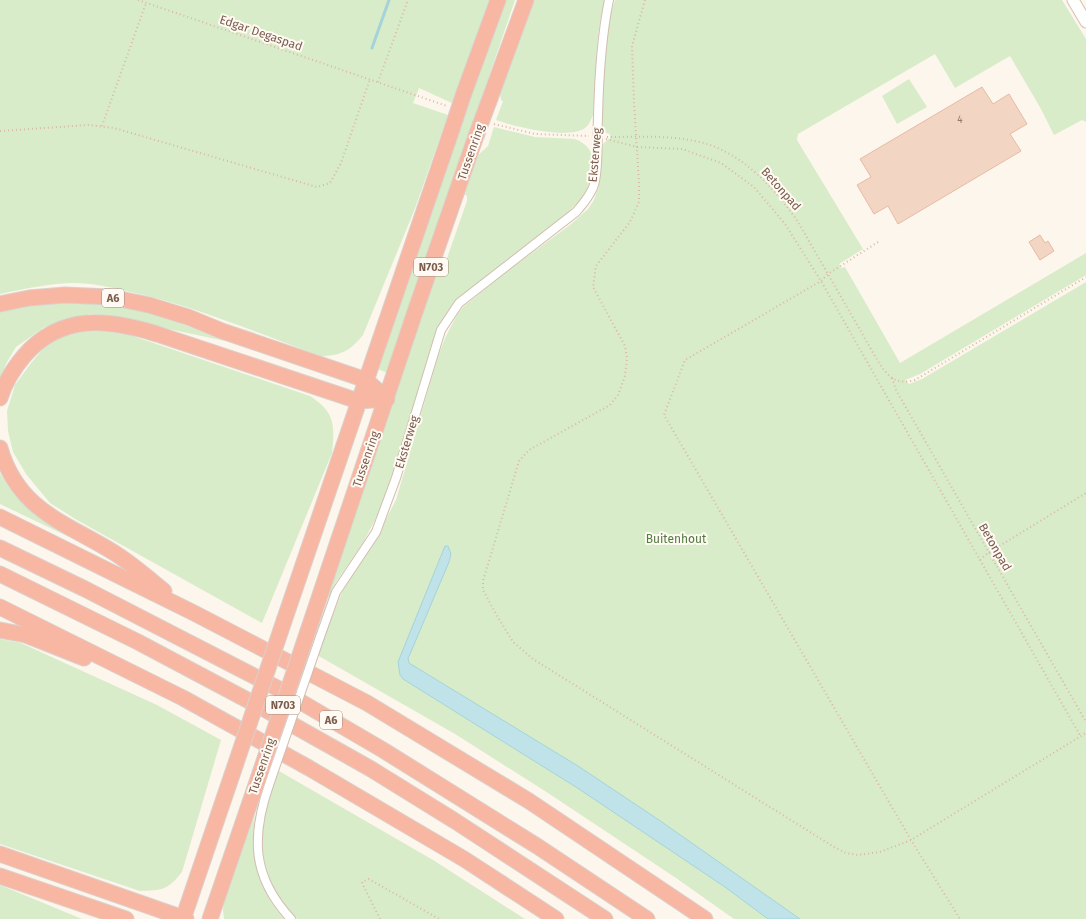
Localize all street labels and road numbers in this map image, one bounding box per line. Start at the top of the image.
street label: Edgar Degaspad [218,12,304,54]
street label: Tussenring [455,121,487,182]
street label: Eksterweg [586,126,604,183]
street label: Betonpad [758,165,804,213]
road number: N703 [414,258,448,276]
road number: A6 [102,289,124,307]
street label: Eksterweg [392,413,422,470]
street label: Tussenring [350,428,382,489]
street label: Betonpad [976,521,1014,573]
road number: N703 [266,696,300,714]
road number: A6 [320,711,342,729]
street label: Tussenring [246,735,278,796]

